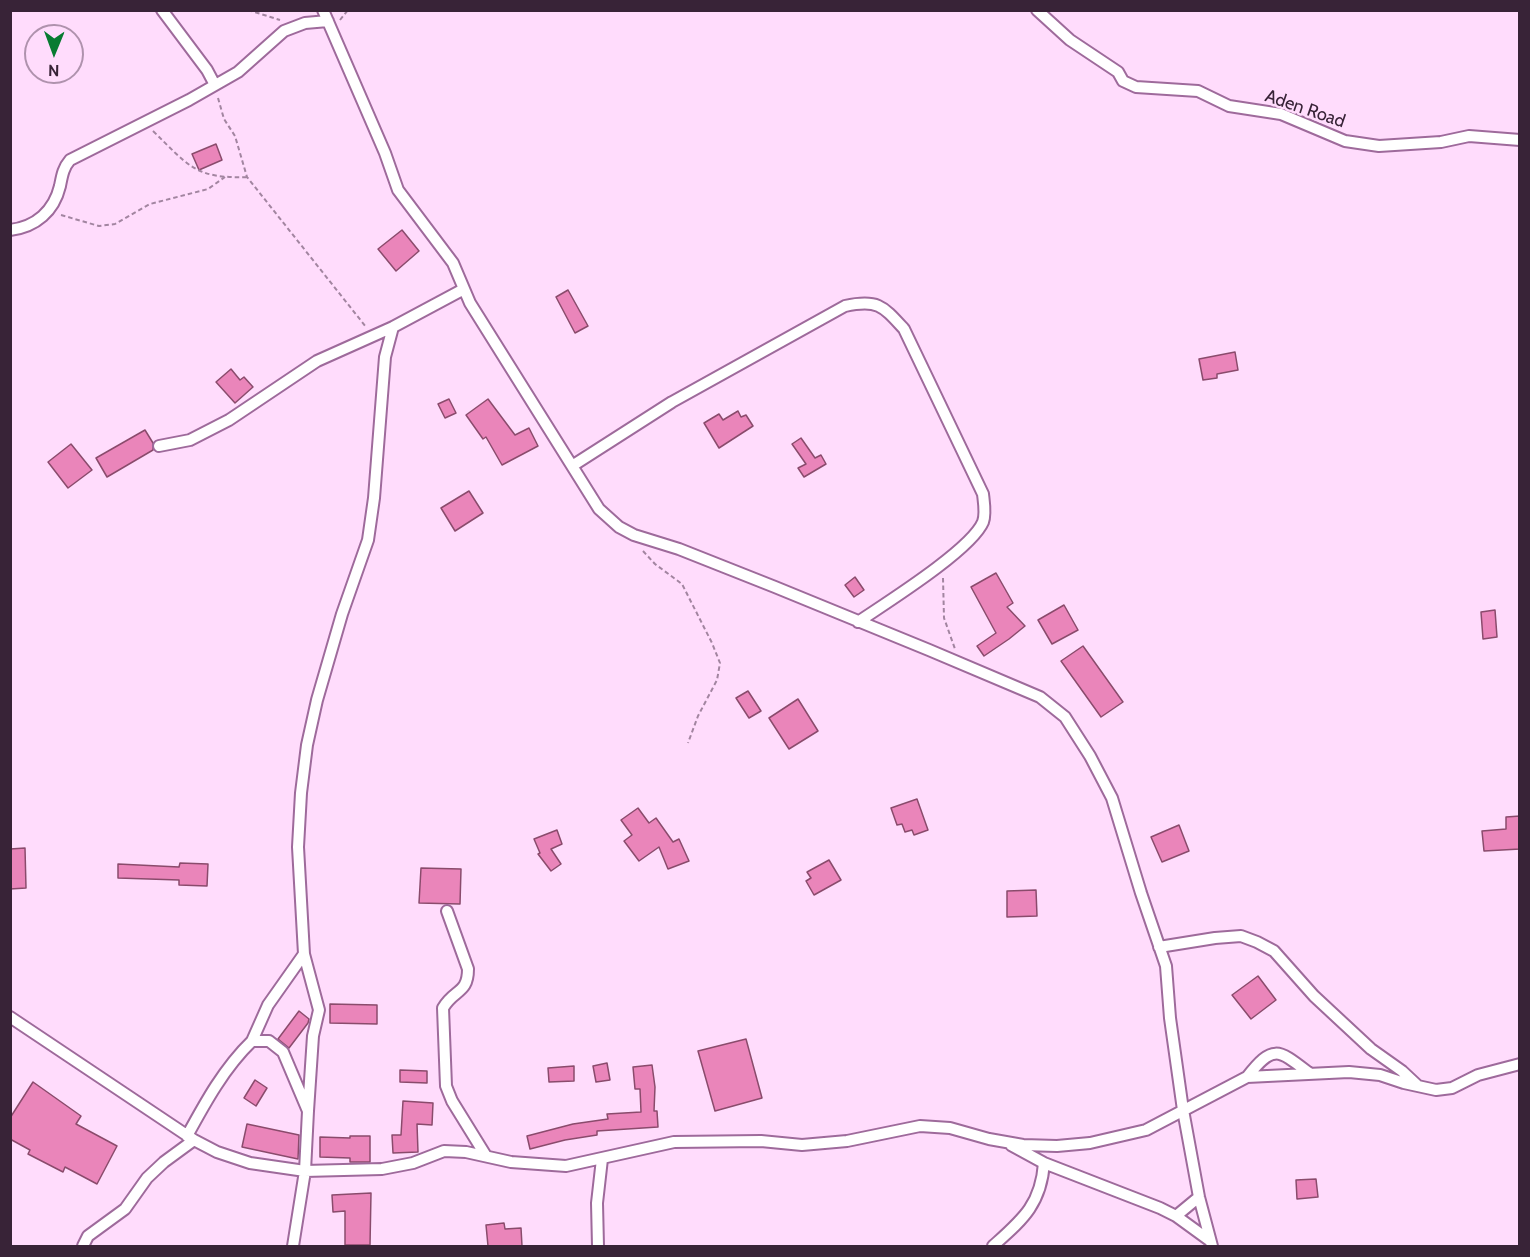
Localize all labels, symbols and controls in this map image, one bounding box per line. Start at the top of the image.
north arrow [24,24,84,84]
text: N [48,61,60,80]
street label: Aden Road [1262,85,1348,133]

